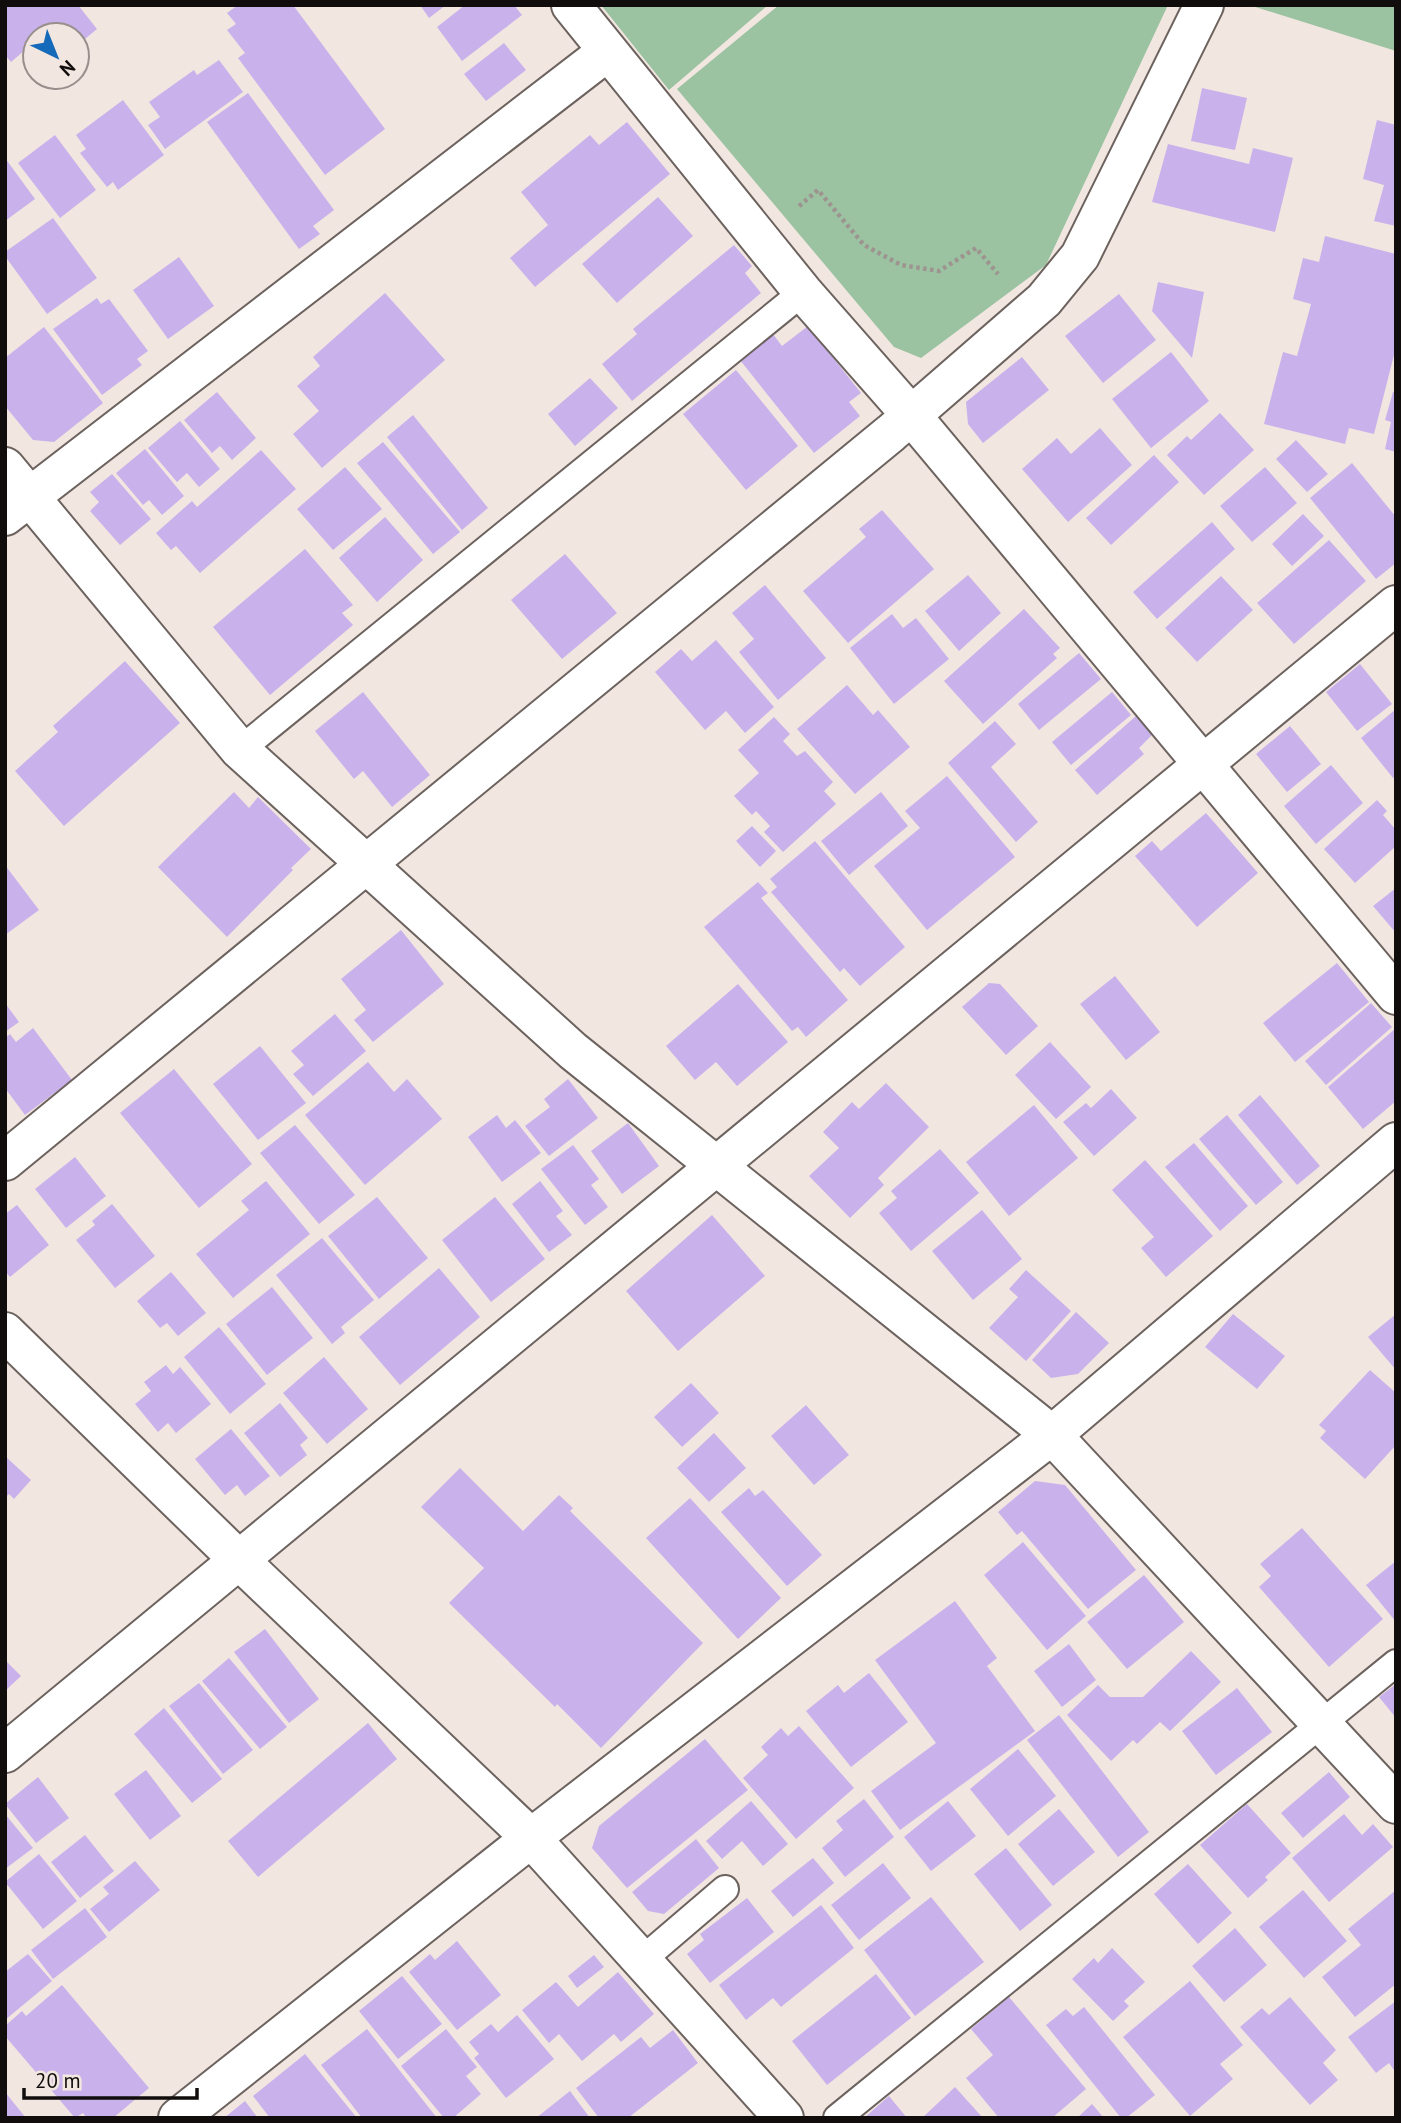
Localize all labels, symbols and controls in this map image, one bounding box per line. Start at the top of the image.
north arrow [21,21,91,91]
text: N [55,55,80,81]
scale bar [24,2056,198,2100]
text: 20 m [35,2067,81,2094]

